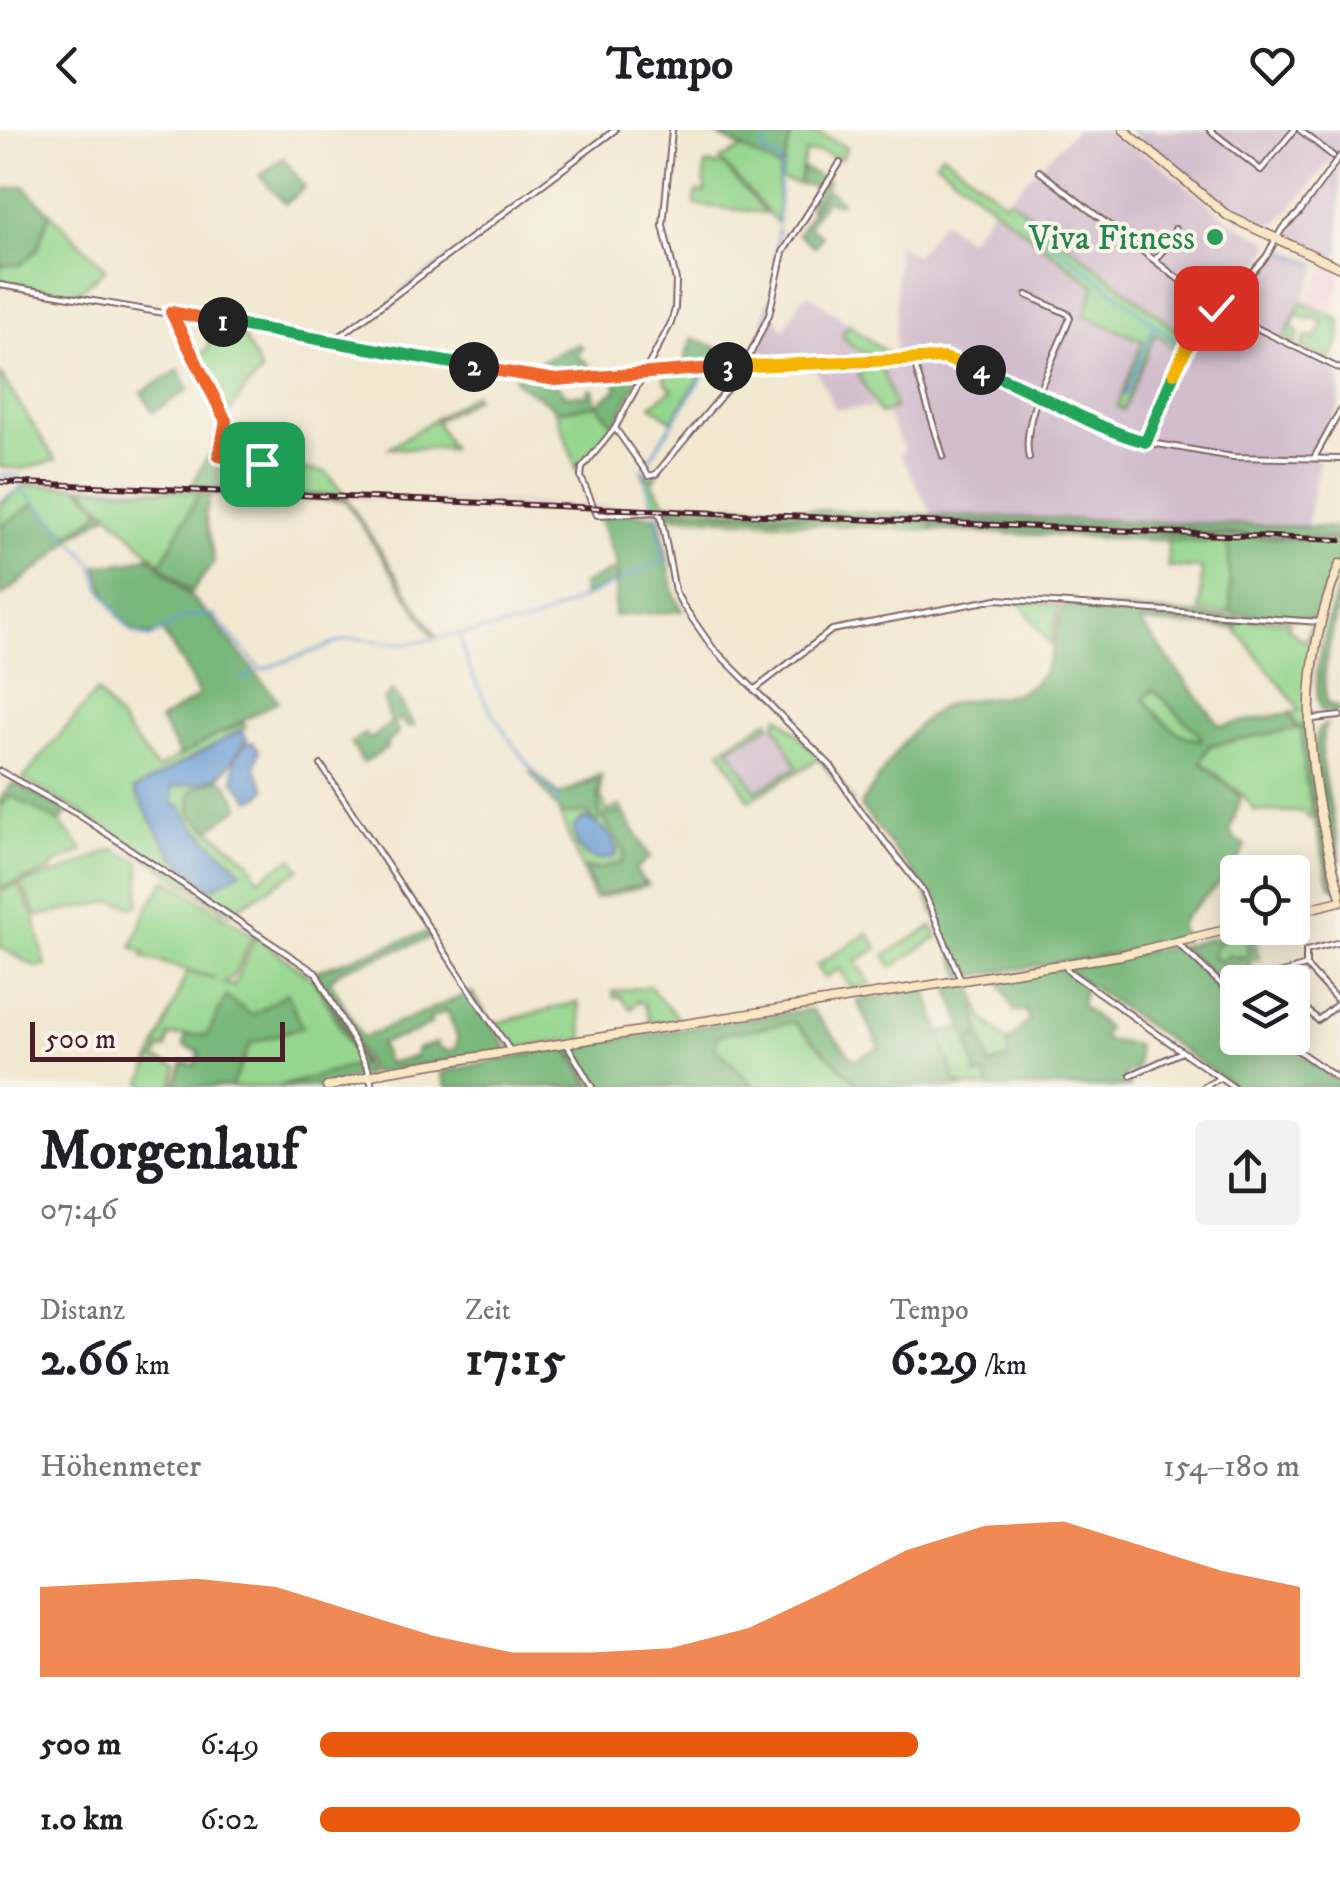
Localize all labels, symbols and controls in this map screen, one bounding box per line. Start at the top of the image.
text: Tempo [607,37,733,93]
icon: back [40,38,95,93]
icon: heart [1245,38,1300,93]
place label: Viva Fitness [1028,217,1195,261]
marker: Viva Fitness [1204,226,1226,248]
pin [1174,266,1259,351]
icon: check [1189,281,1244,336]
pin: 1 [198,297,248,347]
text: 1 [218,304,228,339]
pin: 2 [449,342,499,392]
pin: 3 [703,342,753,392]
pin: 4 [956,345,1006,395]
text: 2 [467,349,481,384]
text: 3 [723,349,733,384]
text: 4 [973,352,989,387]
pin [220,422,305,507]
icon: arrive [235,437,290,492]
map controls [1220,855,1310,1055]
button: locate [1220,855,1310,945]
button: layers [1220,965,1310,1055]
scale bar [30,1017,285,1061]
text: 500 m [45,1022,116,1057]
text: Morgenlauf [40,1118,299,1187]
button: share [1195,1120,1300,1225]
text: 07:46 [40,1190,118,1230]
text: Distanz [40,1293,125,1328]
text: Zeit [465,1293,511,1328]
text: Tempo [890,1293,969,1328]
text: 2.66 [40,1328,129,1391]
text: 17:15 [465,1328,566,1391]
text: 6:29 [890,1328,979,1391]
text: km [129,1348,170,1383]
text: /km [979,1348,1027,1383]
text: Höhenmeter [40,1447,201,1487]
text: 154–180 m [1163,1447,1300,1487]
text: 500 m [40,1725,121,1765]
text: 6:49 [200,1725,259,1765]
text: 1.0 km [40,1800,123,1840]
text: 6:02 [200,1800,258,1840]

